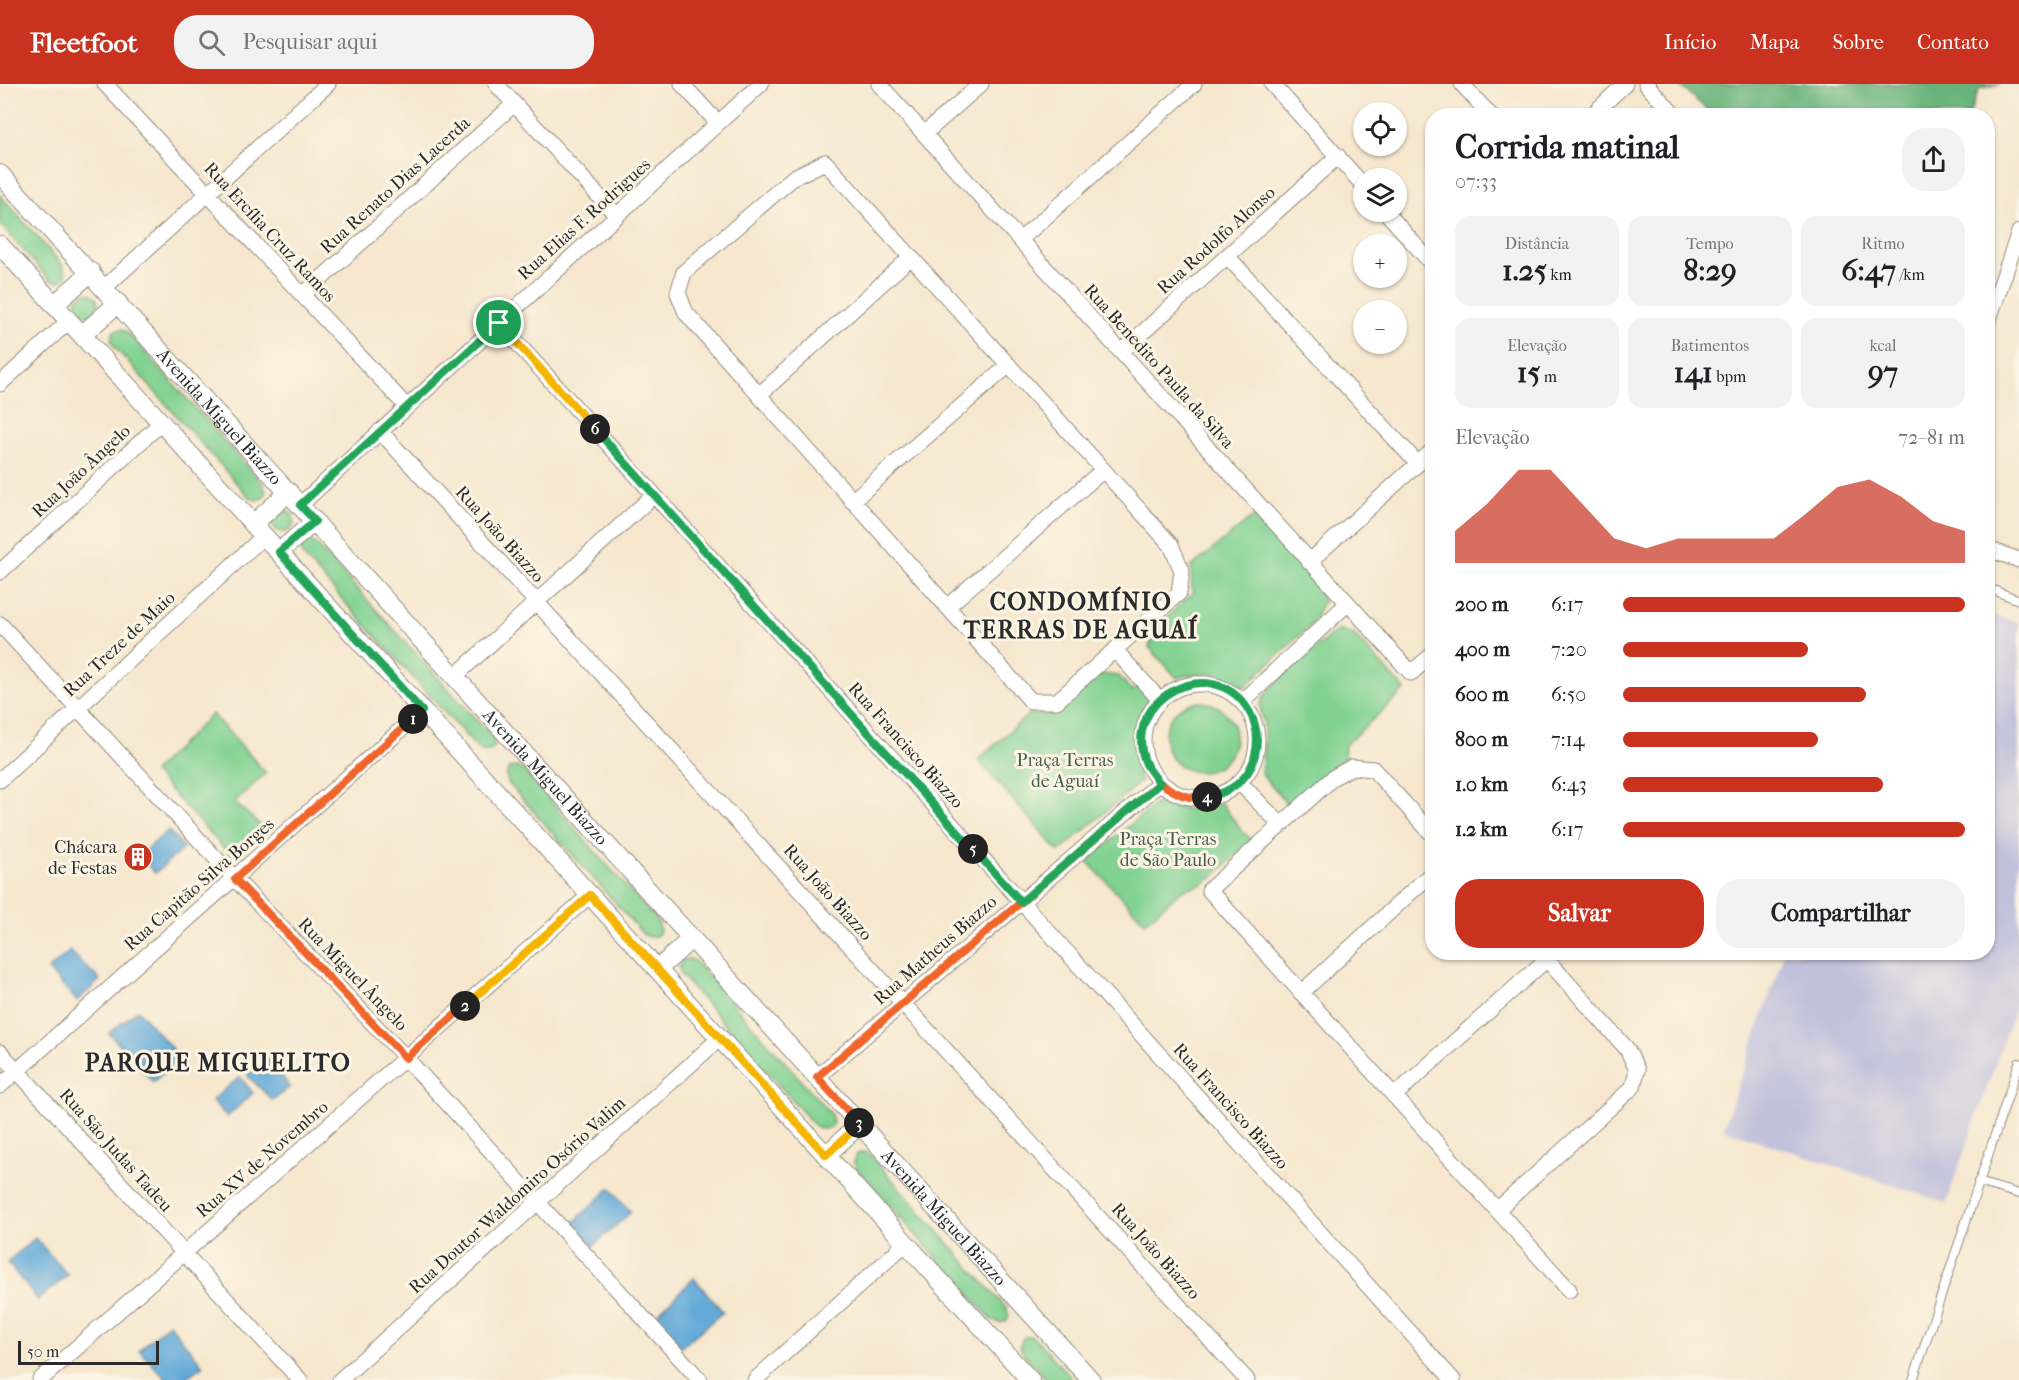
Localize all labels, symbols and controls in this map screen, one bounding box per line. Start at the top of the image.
search box [174,15,594,69]
text: Fleetfoot [30,26,138,59]
icon: search [195,26,228,59]
text: Pesquisar aqui [243,29,378,55]
text: Início [1664,30,1716,54]
text: Mapa [1749,30,1799,54]
text: Sobre [1832,30,1884,54]
text: Contato [1917,30,1989,54]
map controls [1353,102,1407,354]
button: locate [1353,102,1407,156]
street label: Rua Renato Dias Lacerda [316,112,475,258]
text: Corrida matinal [1455,128,1679,167]
button: share [1902,128,1965,191]
street label: Rua Elias F. Rodrigues [514,154,655,285]
street label: Rua Ercília Cruz Ramos [199,158,340,307]
button: layers [1353,168,1407,222]
text: 07:33 [1455,170,1497,193]
street label: Rua Rodolfo Alonso [1153,182,1280,299]
button: + [1353,234,1407,288]
text: Distância [1505,234,1569,253]
text: Tempo [1686,234,1734,253]
text: Ritmo [1861,234,1905,253]
text: 1.25 [1502,253,1547,288]
text: 8:29 [1683,253,1737,288]
text: 6:47 [1841,253,1896,288]
text: km [1547,265,1572,284]
text: /km [1896,265,1925,284]
street label: Rua Benedito Paula da Silva [1079,280,1239,453]
pin [473,297,524,348]
button: − [1353,300,1407,354]
icon: arrive [482,306,515,339]
text: Elevação [1507,336,1567,355]
text: Batimentos [1671,336,1749,355]
text: kcal [1870,336,1896,355]
street label: Avenida Miguel Biazzo [151,344,286,489]
text: 15 [1517,355,1540,390]
text: 141 [1674,355,1713,390]
text: 97 [1868,355,1898,390]
text: m [1540,367,1557,386]
text: bpm [1713,367,1746,386]
pin: 6 [580,414,610,444]
text: 6 [591,419,599,438]
street label: Rua João Ângelo [27,420,135,522]
text: Elevação [1455,426,1530,449]
text: 72–81 m [1898,426,1965,449]
street label: Rua João Biazzo [451,482,548,587]
district label: CONDOMÍNIO TERRAS DE AGUAÍ [963,586,1198,644]
street label: Rua Treze de Maio [59,587,179,701]
text: 200 m [1455,593,1508,616]
text: 6:17 [1551,593,1583,616]
text: 400 m [1455,638,1510,661]
text: 7:20 [1551,638,1587,661]
street label: Rua Francisco Biazzo [844,678,968,813]
text: 600 m [1455,683,1509,706]
text: 6:50 [1551,683,1586,706]
pin: 1 [398,704,428,734]
street label: Avenida Miguel Biazzo [477,704,612,850]
text: 1 [410,709,416,728]
text: 800 m [1455,728,1508,751]
text: 7:14 [1551,728,1584,751]
park label: Praça Terras de Aguaí [1017,750,1114,792]
text: 1.0 km [1455,773,1508,796]
text: 6:43 [1551,773,1587,796]
pin: 4 [1192,782,1222,812]
text: 4 [1202,787,1212,806]
street label: Rua Capitão Silva Borges [120,813,279,955]
text: 1.2 km [1455,818,1508,841]
text: 6:17 [1551,818,1583,841]
park label: Praça Terras de São Paulo [1120,829,1217,871]
pin: 5 [958,834,988,864]
place label: Chácara de Festas [48,837,118,879]
text: 5 [970,839,976,858]
street label: Rua João Biazzo [779,840,876,945]
building icon: Chácara de Festas [122,841,154,873]
button: Salvar [1455,879,1704,948]
button: Compartilhar [1716,879,1965,948]
street label: Rua Matheus Biazzo [869,891,1001,1010]
street label: Rua Miguel Ângelo [293,913,413,1035]
pin: 2 [450,991,480,1021]
text: 2 [461,996,469,1015]
street label: Rua Francisco Biazzo [1169,1039,1293,1174]
district label: PARQUE MIGUELITO [85,1049,351,1077]
street label: Rua São Judas Tadeu [55,1084,177,1216]
street label: Rua Doutor Waldomiro Osório Valim [405,1093,630,1298]
street label: Rua XV de Novembro [192,1096,333,1222]
pin: 3 [844,1108,874,1138]
text: 3 [856,1113,862,1132]
street label: Avenida Miguel Biazzo [876,1145,1011,1290]
street label: Rua João Biazzo [1107,1199,1204,1304]
scale bar [18,1338,159,1366]
text: 50 m [27,1342,59,1361]

